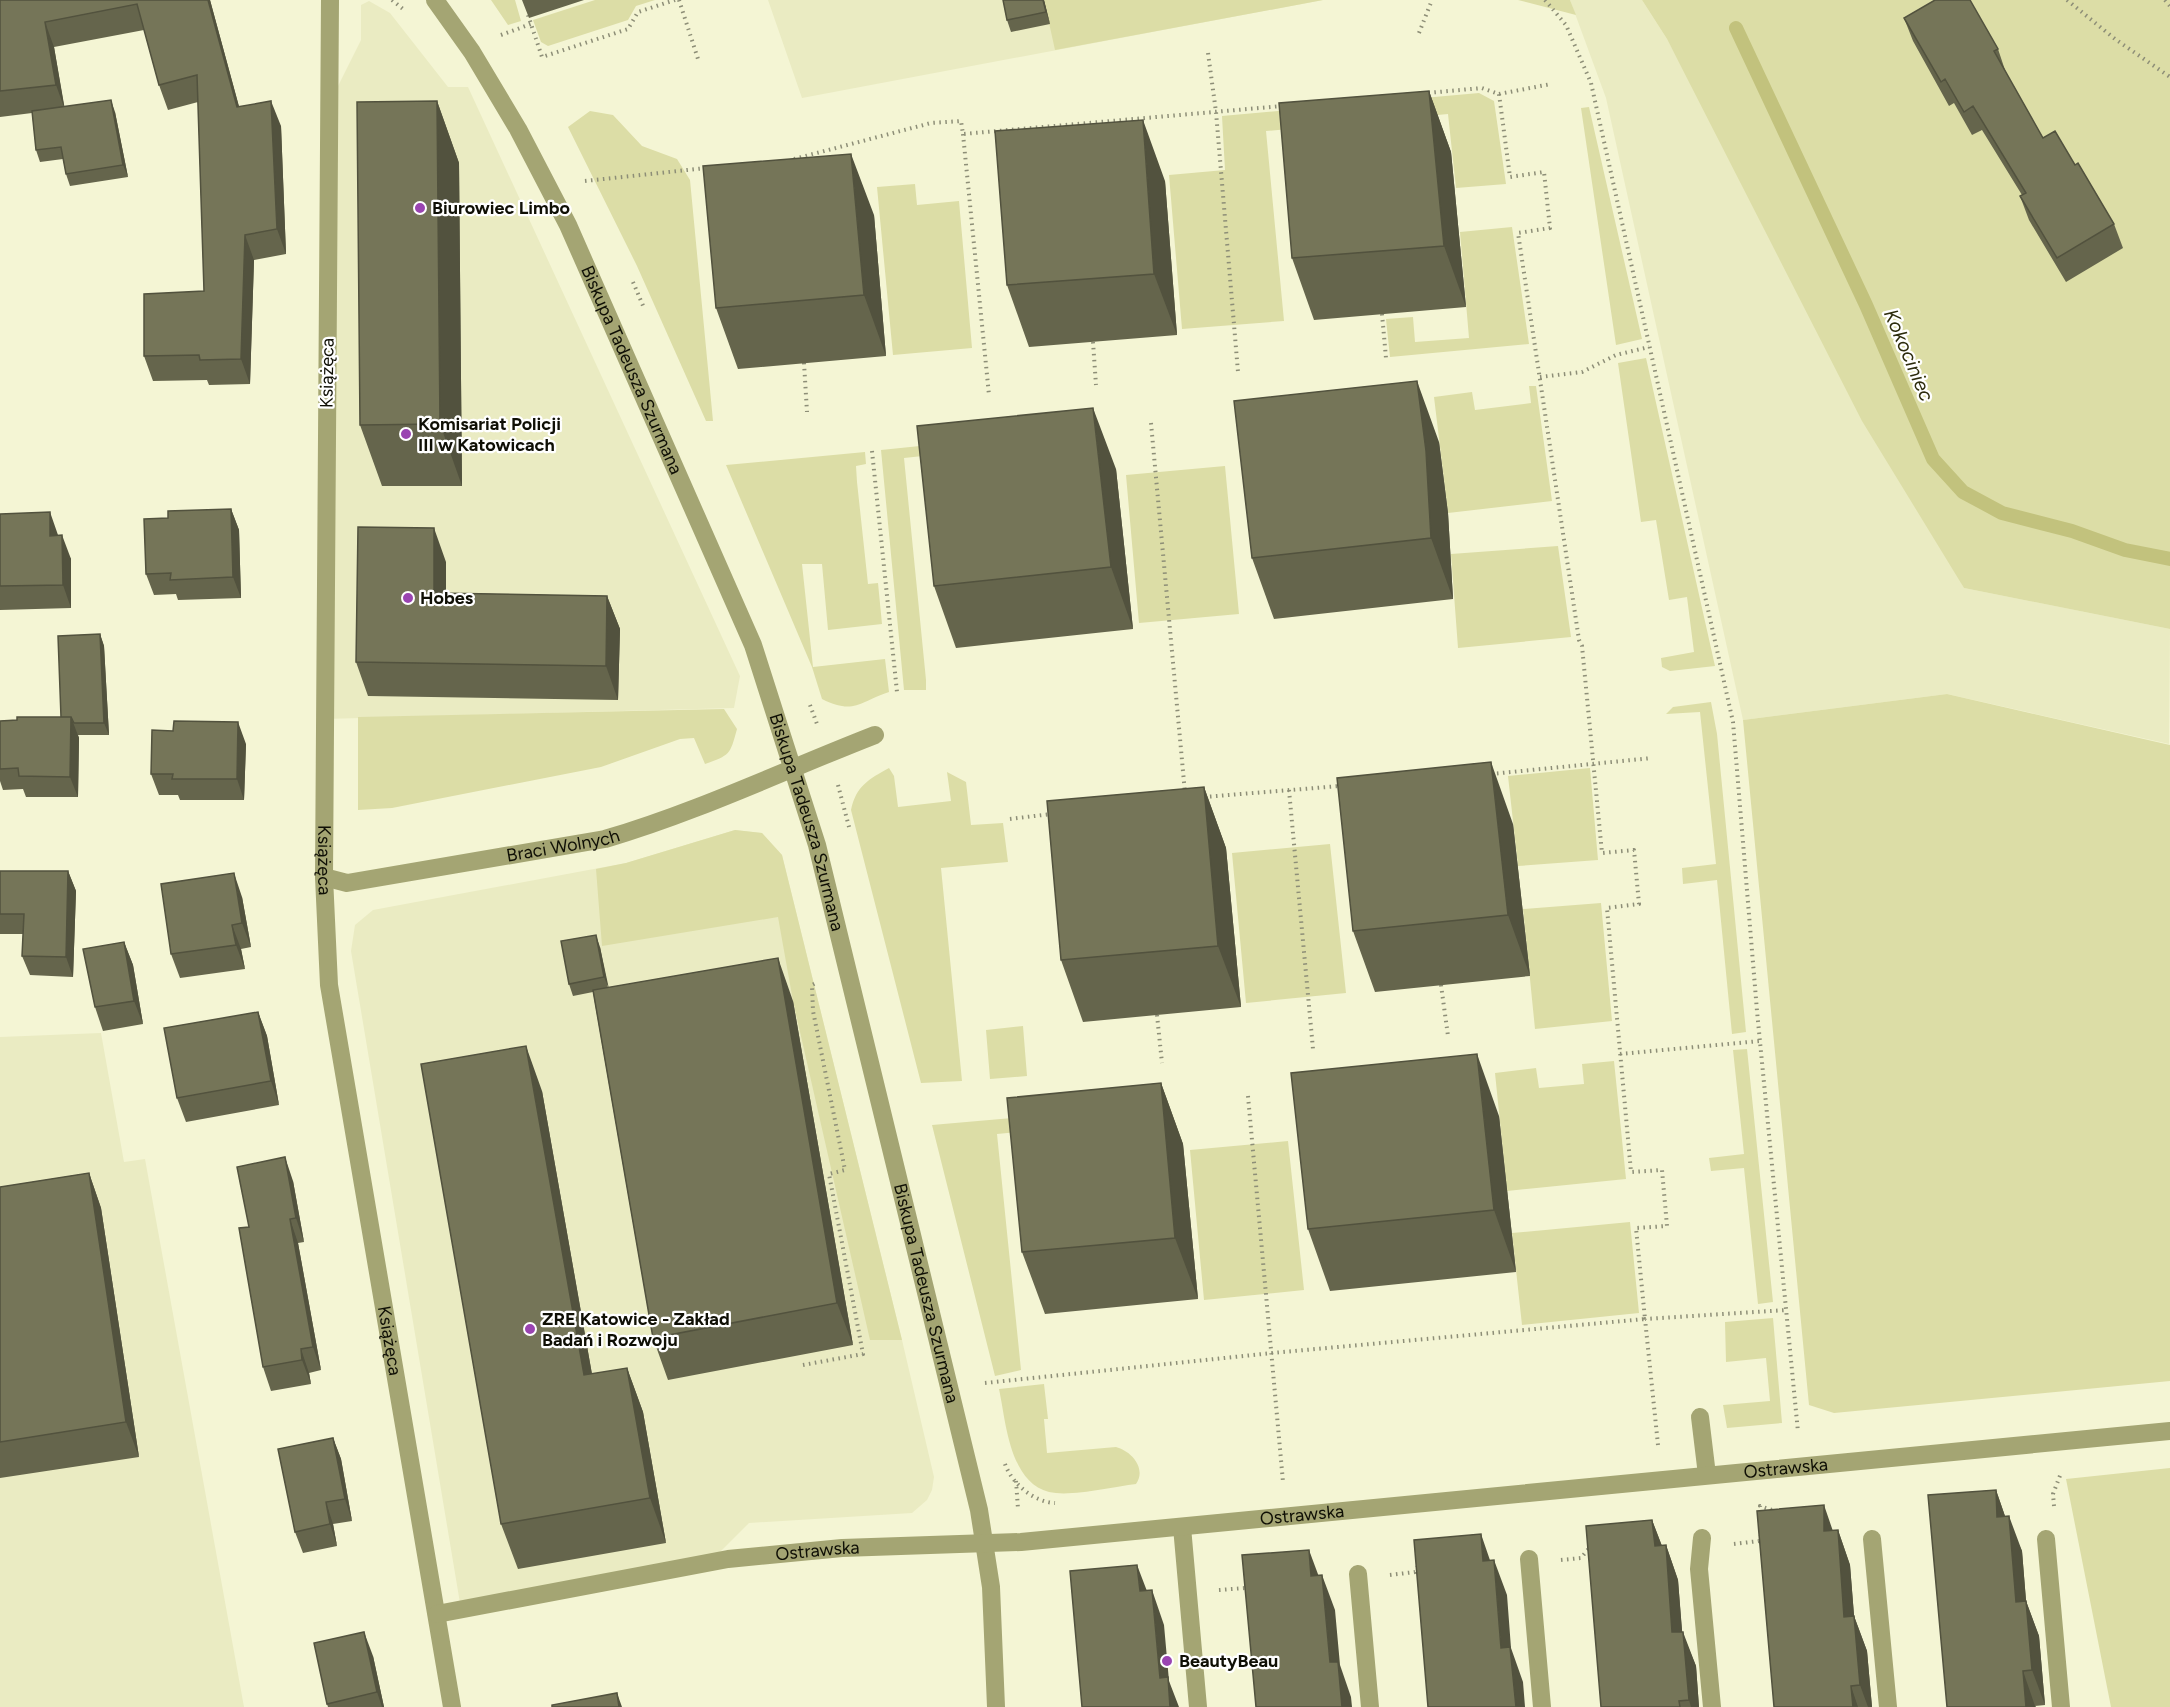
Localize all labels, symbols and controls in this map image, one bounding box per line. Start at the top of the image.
place label: Biurowiec Limbo [432,197,570,219]
marker: Biurowiec Limbo [413,201,427,215]
street label: Biskupa Tadeusza Szurmana [576,262,687,478]
water label: Kokociniec [1879,305,1939,405]
street label: Książęca [315,338,339,408]
place label: Komisariat Policji III w Katowicach [418,413,561,456]
marker: Komisariat Policji III w Katowicach [399,427,413,441]
place label: Hobes [420,587,474,609]
marker: Hobes [401,591,415,605]
street label: Biskupa Tadeusza Szurmana [765,711,849,933]
street label: Braci Wolnych [505,824,622,867]
street label: Książęca [313,825,336,896]
street label: Biskupa Tadeusza Szurmana [889,1181,964,1405]
street label: Książęca [373,1304,406,1377]
place label: ZRE Katowice - Zakład Badań i Rozwoju [542,1308,730,1351]
marker: ZRE Katowice - Zakład Badań i Rozwoju [523,1322,537,1336]
street label: Ostrawska [1743,1453,1829,1483]
street label: Ostrawska [1259,1500,1345,1530]
street label: Ostrawska [774,1536,860,1565]
place label: BeautyBeau [1179,1650,1278,1672]
marker: BeautyBeau [1160,1654,1174,1668]

